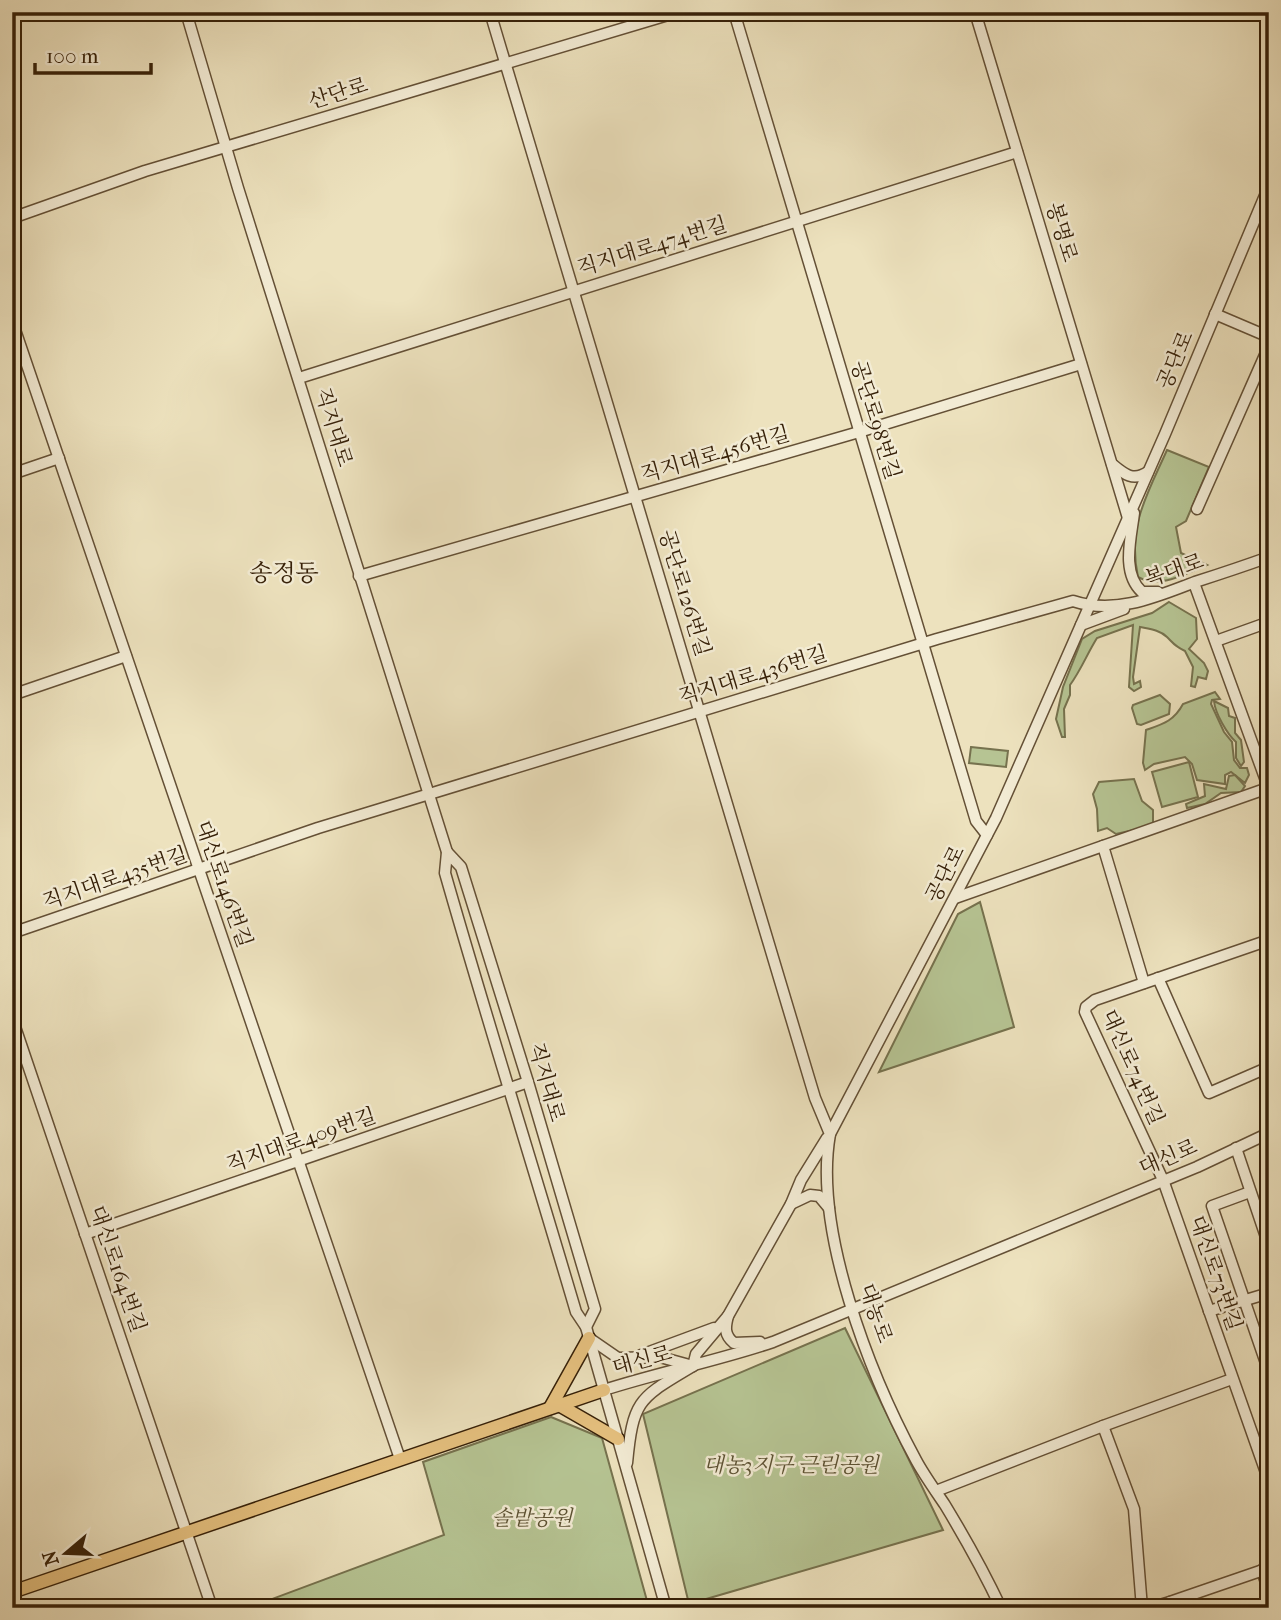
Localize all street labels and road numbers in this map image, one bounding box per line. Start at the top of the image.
street label: 산단로 [305,73,371,113]
street label: 봉명로 [1042,199,1082,265]
street label: 직지대로474번길 [574,212,730,280]
street label: 공단로 [1152,327,1198,393]
street label: 공단로98번길 [847,358,905,482]
street label: 직지대로 [311,385,357,469]
street label: 직지대로456번길 [638,421,792,487]
street label: 공단로126번길 [654,527,716,659]
street label: 복대로 [1141,549,1207,591]
street label: 직지대로436번길 [676,641,830,709]
street label: 대신로146번길 [191,817,257,951]
street label: 공단로 [920,841,970,907]
street label: 직지대로435번길 [39,842,191,914]
street label: 대신로74번길 [1097,1006,1169,1128]
street label: 직지대로 [524,1040,570,1124]
street label: 직지대로409번길 [223,1103,379,1177]
street label: 대신로 [1135,1134,1201,1180]
street label: 대신로164번길 [85,1202,151,1336]
street label: 대신로73번길 [1185,1212,1247,1334]
street label: 대농로 [855,1280,897,1346]
street label: 대신로 [610,1341,674,1379]

